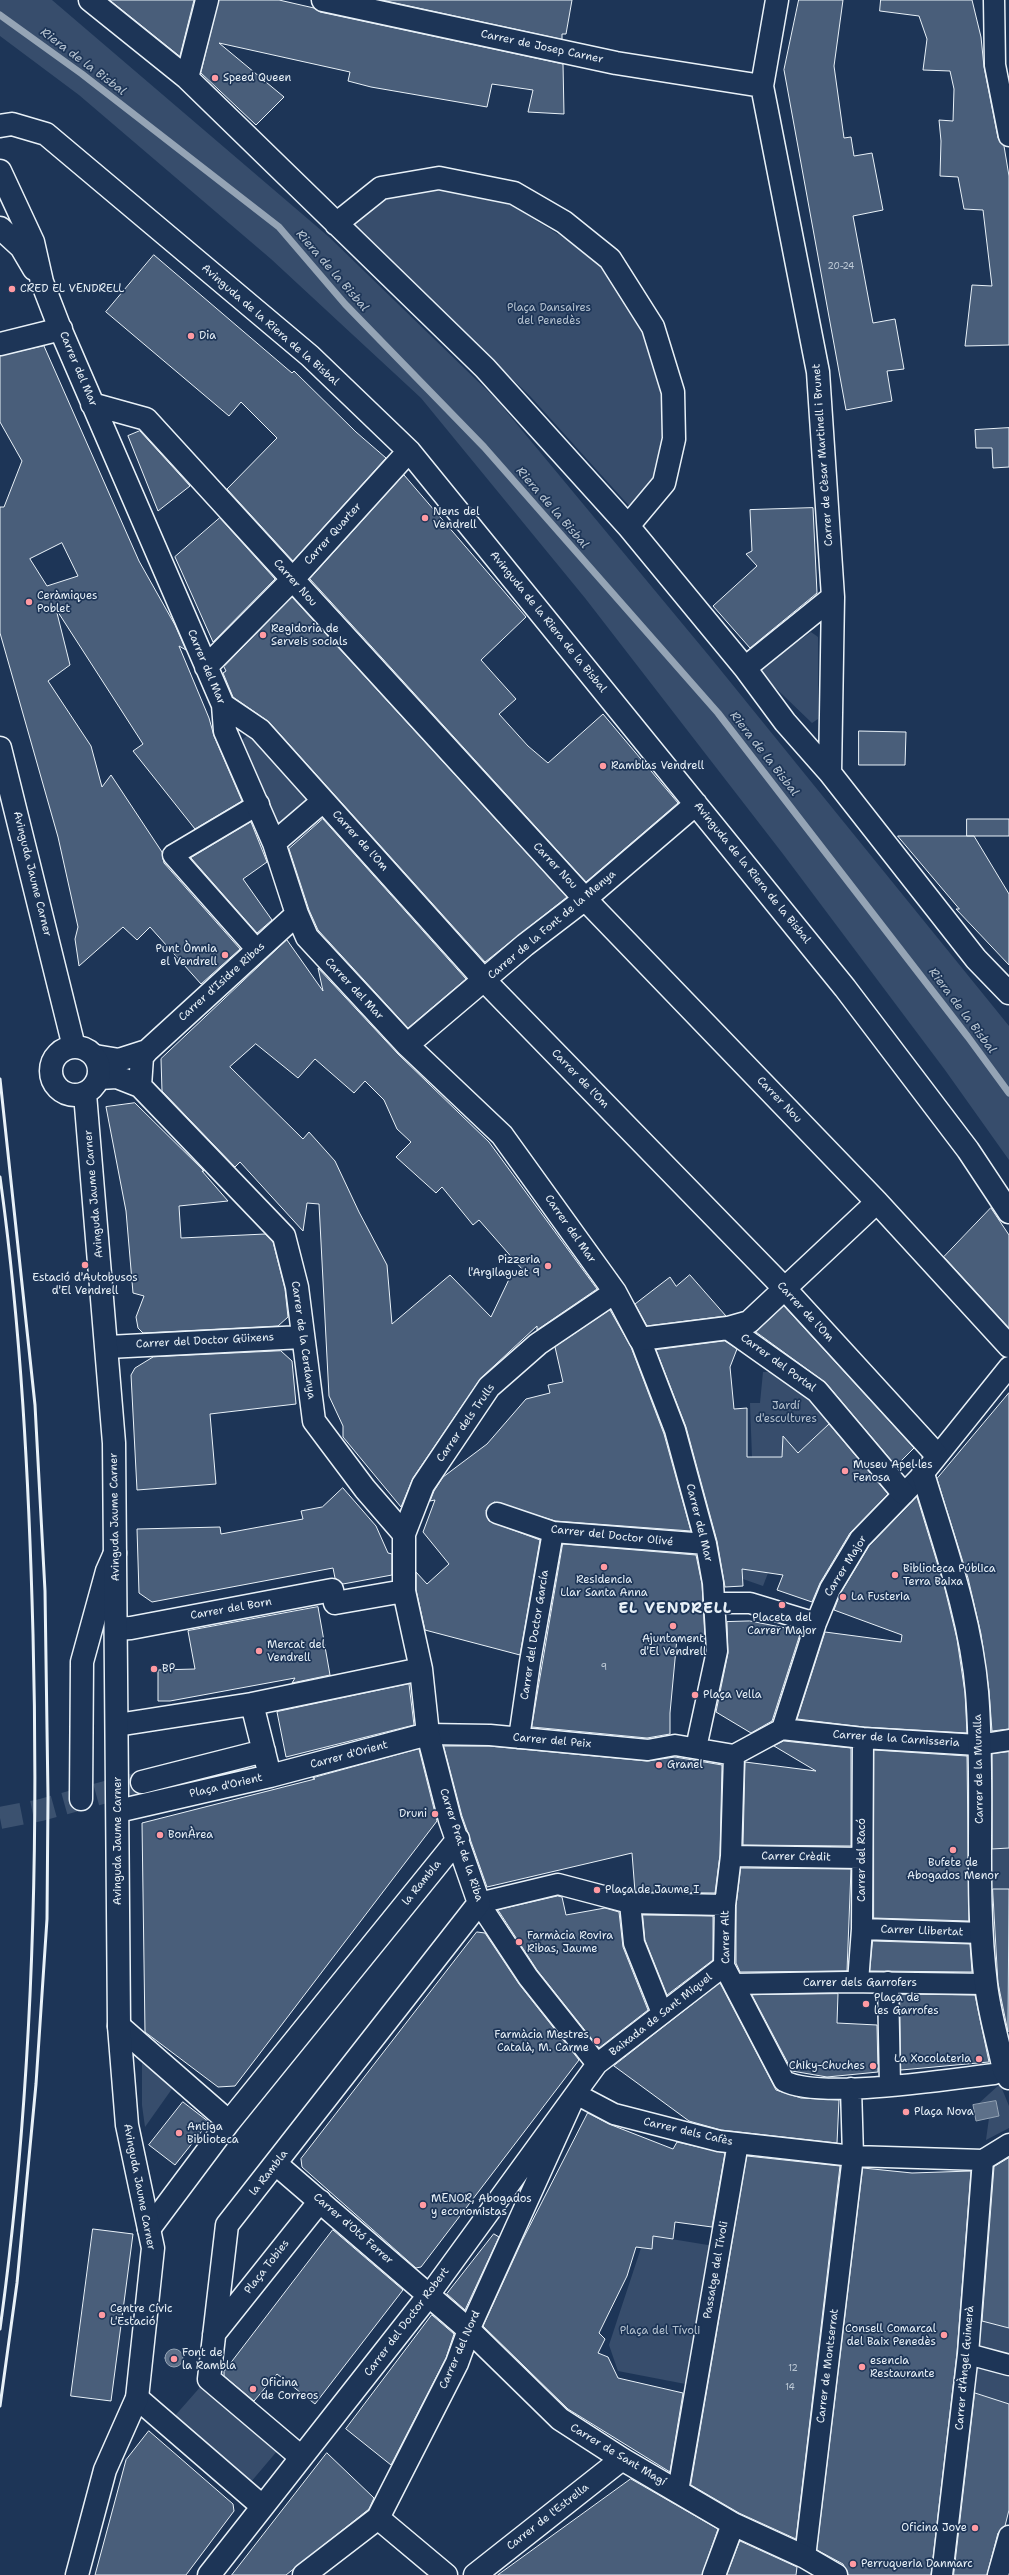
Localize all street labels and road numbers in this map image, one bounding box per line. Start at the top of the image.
street label: Carrer de Josep Carner [480,28,604,66]
street label: Avinguda de la Riera de la Bisbal [199,262,341,388]
street label: Carrer del Mar [56,329,100,409]
street label: Carrer de Cèsar Martinell i Brunet [810,363,836,547]
street label: Carrer Quarter [302,500,364,568]
street label: Avinguda de la Riera de la Bisbal [487,549,609,695]
street label: Carrer Nou [270,557,320,609]
street label: Carrer del Mar [184,627,228,707]
street label: Avinguda de la Riera de la Bisbal [691,800,813,946]
street label: Carrer de l'Om [329,808,391,874]
street label: Avinguda Jaume Carner [10,810,54,938]
street label: Carrer Nou [530,840,580,892]
street label: Carrer de la Font de la Menya [485,868,619,982]
street label: Carrer d'Isidre Ribas [176,940,268,1024]
street label: Carrer del Mar [322,955,386,1023]
street label: Carrer de l'Om [549,1047,611,1111]
street label: Carrer Nou [754,1074,804,1126]
street label: Avinguda Jaume Carner [82,1129,106,1259]
street label: Carrer del Mar [542,1192,598,1266]
street label: Carrer de l'Om [774,1279,836,1345]
street label: Carrer de la Cerdanya [288,1280,318,1400]
street label: Carrer del Doctor Güixens [136,1331,274,1351]
street label: Carrer del Portal [738,1331,818,1395]
street label: Carrer dels Trulls [434,1381,498,1465]
street label: Avinguda Jaume Carner [107,1453,123,1581]
street label: Carrer del Mar [683,1482,715,1564]
street label: Carrer del Doctor Olivé [550,1523,674,1549]
street label: Carrer Major [822,1533,870,1599]
street label: Carrer del Doctor García [518,1569,552,1701]
street label: Carrer del Born [189,1595,273,1623]
street label: Carrer de la Muralla [971,1714,987,1824]
street label: Carrer de la Carnisseria [832,1728,960,1750]
street label: Carrer del Peix [512,1731,592,1751]
street label: Carrer d'Orient [309,1738,389,1772]
street label: Plaça d'Orient [188,1771,264,1801]
street label: Avinguda Jaume Carner [111,1777,125,1905]
street label: Carrer Prat de la Riba [436,1787,486,1903]
street label: Carrer del Racó [855,1818,869,1902]
street label: Carrer Crèdit [761,1850,831,1864]
street label: la Rambla [400,1858,444,1908]
street label: Carrer Alt [719,1910,733,1964]
street label: Carrer Llibertat [880,1923,964,1939]
street label: Baixada de Sant Miquel [607,1971,715,2059]
street label: Carrer dels Garrofers [803,1976,917,1990]
street label: Carrer dels Cafès [642,2115,734,2149]
street label: Avinguda Jaume Carner [120,2123,158,2251]
street label: la Rambla [247,2148,291,2198]
street label: Carrer d'Otó Ferrer [310,2191,396,2267]
street label: Passatge del Tívoli [701,2220,731,2320]
street label: Plaça Tobies [242,2237,292,2297]
street label: Carrer del Doctor Robert [362,2265,452,2379]
street label: Carrer d'Àngel Guimerà [953,2305,977,2431]
street label: Carrer de Montserrat [814,2308,842,2424]
street label: Carrer del Nord [437,2309,483,2391]
street label: Carrer de Sant Magí [568,2421,668,2489]
street label: Carrer de l'Estrella [504,2481,592,2553]

